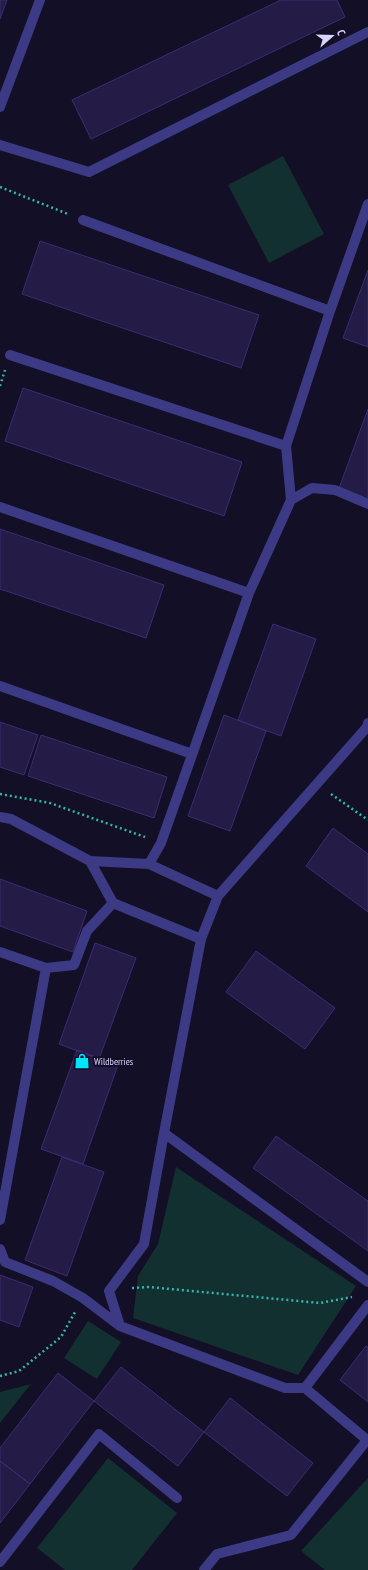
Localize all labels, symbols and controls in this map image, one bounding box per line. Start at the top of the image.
north arrow [312,16,352,56]
text: С [334,28,349,37]
shop icon: Wildberries [73,1052,91,1070]
place label: Wildberries [94,1055,134,1068]

